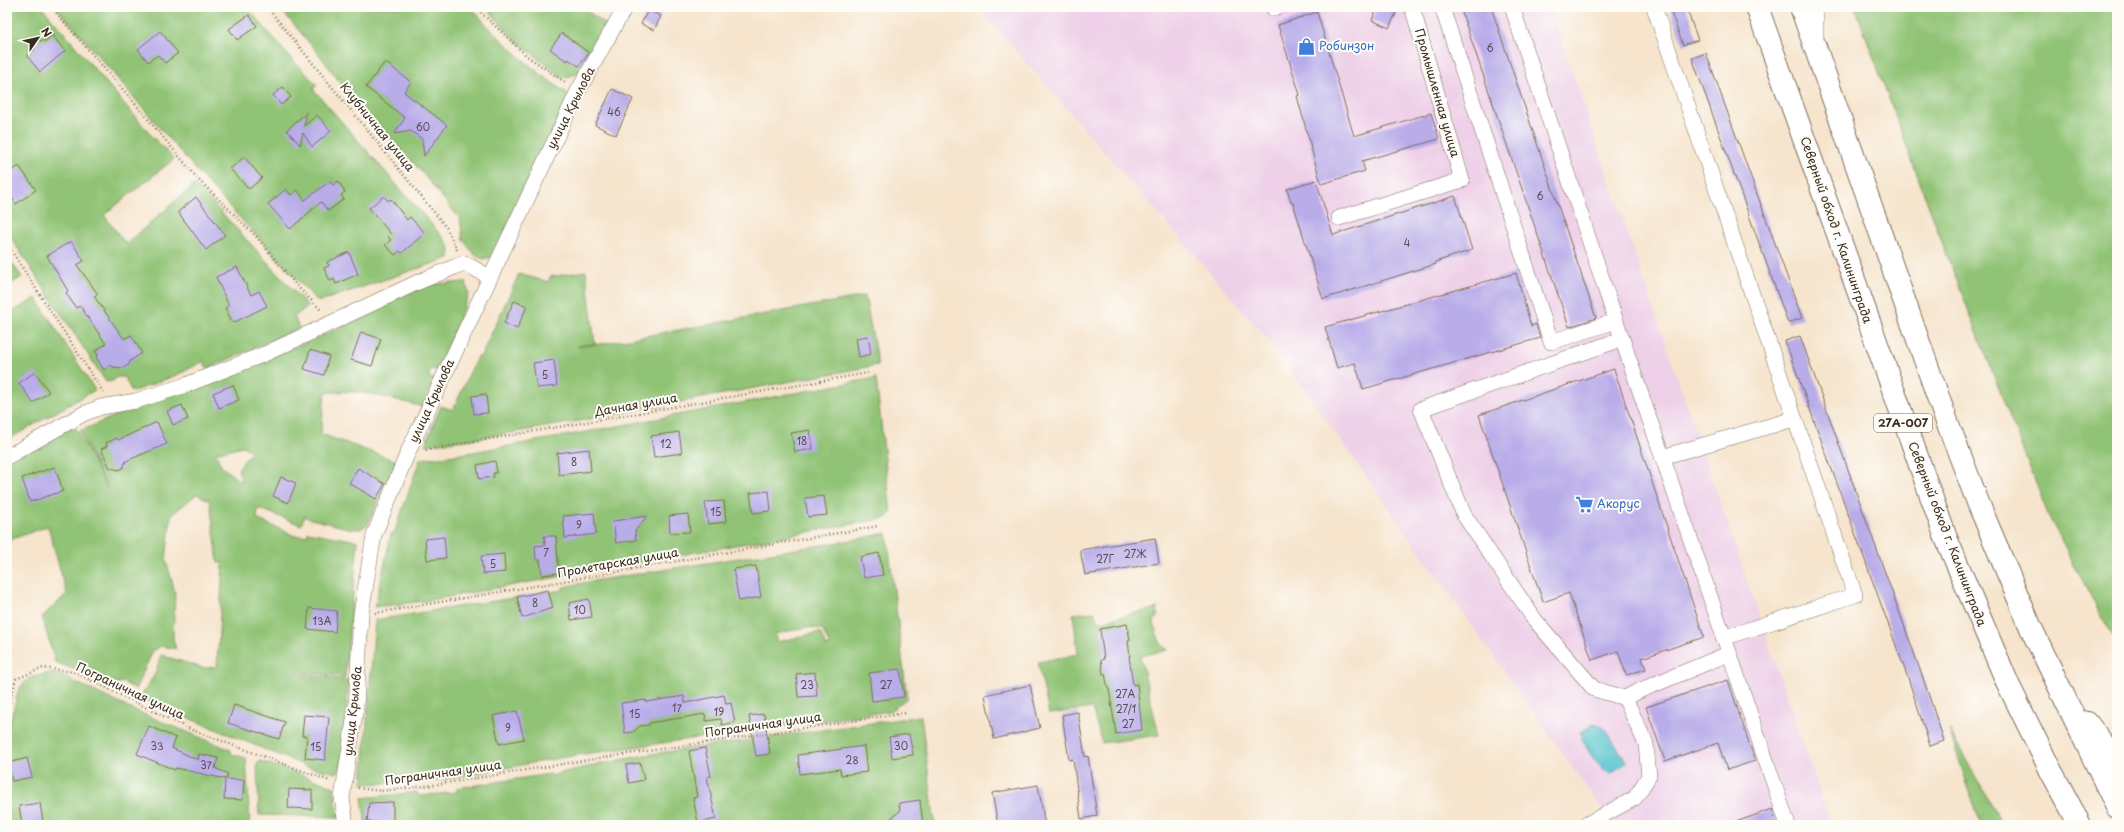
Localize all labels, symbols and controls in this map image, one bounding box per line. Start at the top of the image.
north arrow [18,18,58,58]
text: N [37,24,56,41]
street label: Промышленная улица [1411,26,1465,160]
shop icon: Робинзон [1296,36,1316,56]
place label: Робинзон [1319,36,1374,54]
house number: 6 [1486,40,1494,55]
street label: улица Крылова [542,63,599,152]
street label: Клубничная улица [336,78,420,175]
house number: 46 [607,104,621,119]
house number: 60 [416,119,430,134]
street label: Северный обход г. Калининграда [1796,134,1878,326]
house number: 6 [1536,188,1544,203]
house number: 4 [1404,235,1411,250]
street label: улица Крылова [404,355,459,445]
house number: 5 [542,367,548,382]
street label: Дачная улица [592,388,679,420]
road number: 27А-007 [1874,414,1932,432]
house number: 18 [797,433,807,448]
house number: 12 [660,436,672,451]
street label: Северный обход г. Калининграда [1904,439,1992,629]
house number: 8 [571,454,577,469]
supermarket icon: Акорус [1574,494,1594,514]
place label: Акорус [1597,494,1640,512]
house number: 15 [711,504,721,519]
house number: 9 [576,517,582,532]
street label: Пролетарская улица [556,542,680,582]
house number: 7 [543,545,549,560]
house number: 27Ж [1124,546,1146,561]
house number: 27Г [1096,551,1115,566]
house number: 5 [490,556,496,571]
house number: 8 [532,595,538,610]
house number: 10 [574,602,586,617]
house number: 13А [313,613,332,628]
street label: Пограничная улица [73,657,188,723]
street label: улица Крылова [338,665,366,757]
house number: 23 [800,677,814,692]
house number: 27 [880,677,893,692]
house number: 27А [1115,686,1135,701]
house number: 17 [672,700,683,715]
house number: 27/1 [1116,701,1136,716]
house number: 19 [714,704,724,719]
house number: 15 [630,706,640,721]
street label: Пограничная улица [703,707,823,741]
house number: 27 [1122,716,1135,731]
house number: 9 [505,720,511,735]
house number: 33 [150,738,164,753]
house number: 30 [894,738,908,753]
house number: 15 [311,739,321,754]
house number: 28 [845,752,859,767]
street label: Пограничная улица [383,755,503,789]
house number: 37 [200,757,213,772]

